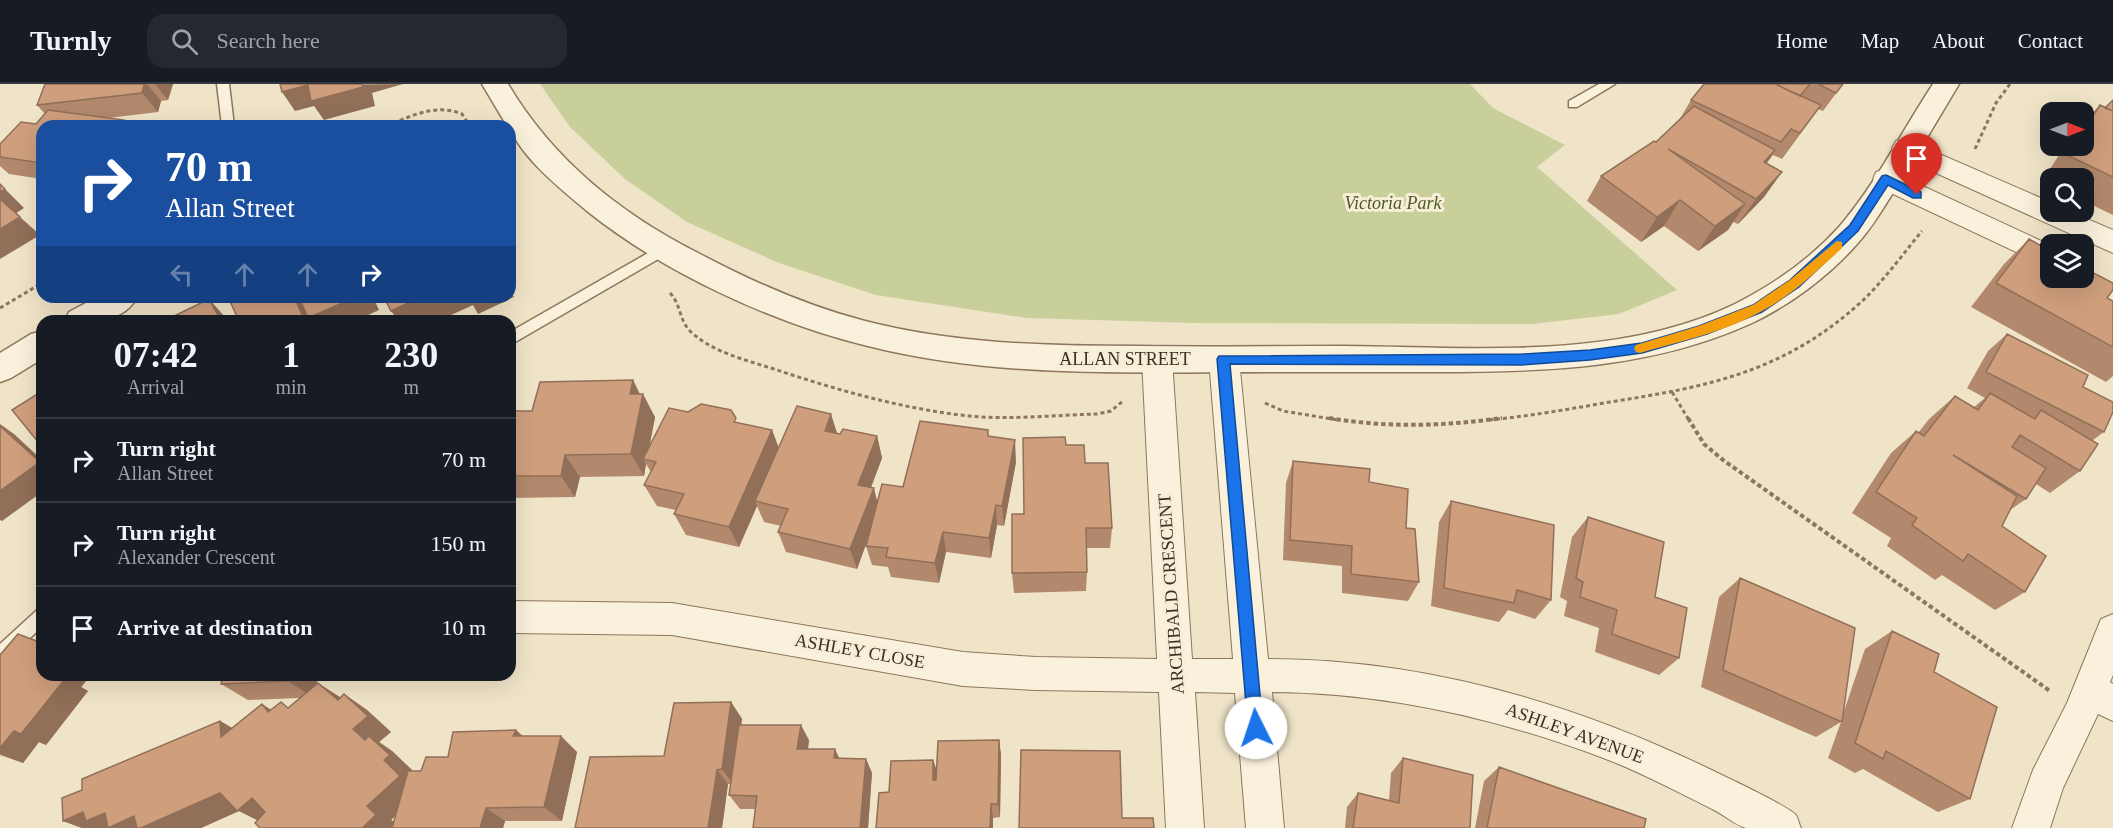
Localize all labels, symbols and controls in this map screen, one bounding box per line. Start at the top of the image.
search box [147,14,567,68]
text: Turnly [30,25,111,56]
icon: search [168,25,201,58]
text: Search here [216,28,320,53]
text: Home [1776,29,1828,53]
text: Map [1861,29,1899,53]
text: About [1932,29,1985,53]
text: Contact [2018,29,2083,53]
north arrow [2040,102,2094,156]
map controls [2040,102,2094,288]
pin [1891,133,1942,195]
icon: arrive [1900,142,1933,175]
icon: right [66,144,144,222]
text: 70 m [165,144,253,190]
button: search [2040,168,2094,222]
text: Allan Street [165,193,295,223]
park label: Victoria Park [1344,193,1443,213]
button: layers [2040,234,2094,288]
icon: left [165,258,198,291]
icon: ahead [228,258,261,291]
icon: ahead [291,258,324,291]
icon: right [354,258,387,291]
text: 07:42 [114,335,198,375]
text: 1 [282,335,300,375]
text: 230 [384,335,438,375]
street label: ALLAN STREET [1059,349,1191,369]
text: Arrival [127,376,185,398]
text: min [275,376,307,398]
text: m [404,376,419,398]
text: Turn right [117,436,216,461]
icon: right [66,444,99,477]
text: 70 m [441,447,486,472]
text: Allan Street [117,462,213,484]
street label: ARCHIBALD CRESCENT [1154,493,1188,695]
text: Turn right [117,520,216,545]
icon: right [66,528,99,561]
text: 150 m [430,531,486,556]
text: Alexander Crescent [117,546,275,568]
icon: arrive [66,612,99,645]
text: Arrive at destination [117,615,313,640]
text: 10 m [441,615,486,640]
street label: ASHLEY CLOSE [793,630,927,672]
position arrow [1224,696,1288,760]
street label: ASHLEY AVENUE [1503,699,1647,767]

